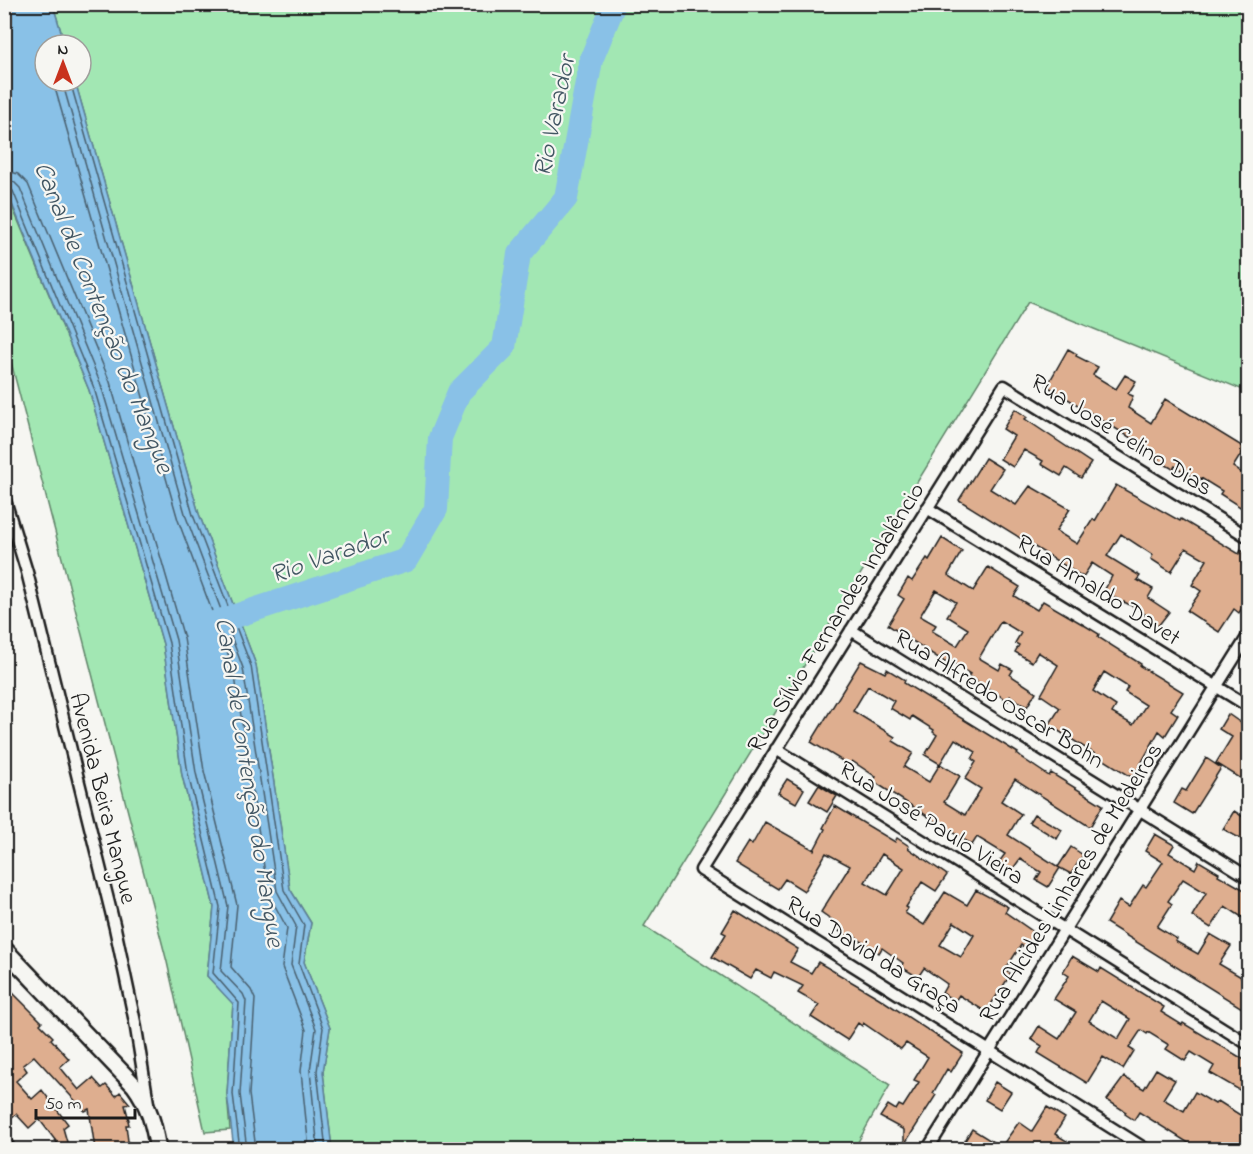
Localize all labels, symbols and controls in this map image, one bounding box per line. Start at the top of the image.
north arrow [33,33,93,93]
text: N [58,38,69,62]
water label: Rio Varador [524,49,588,181]
water label: Canal de Contenção do Mangue [22,157,183,481]
street label: Rua José Celino Dias [1023,366,1218,506]
street label: Rua Sílvio Fernandes Indalêncio [739,477,935,760]
water label: Rio Varador [265,518,397,595]
street label: Rua Arnaldo Davet [1009,526,1187,656]
water label: Canal de Contenção do Mangue [203,615,293,951]
street label: Rua Alfredo Oscar Bohn [887,621,1110,779]
street label: Avenida Beira Mangue [58,689,145,908]
street label: Rua Alcides Linhares de Medeiros [971,737,1173,1030]
street label: Rua José Paulo Vieira [831,753,1030,895]
street label: Rua David da Graça [778,888,967,1024]
scale bar [36,1082,135,1120]
text: 50 m [45,1092,82,1118]

